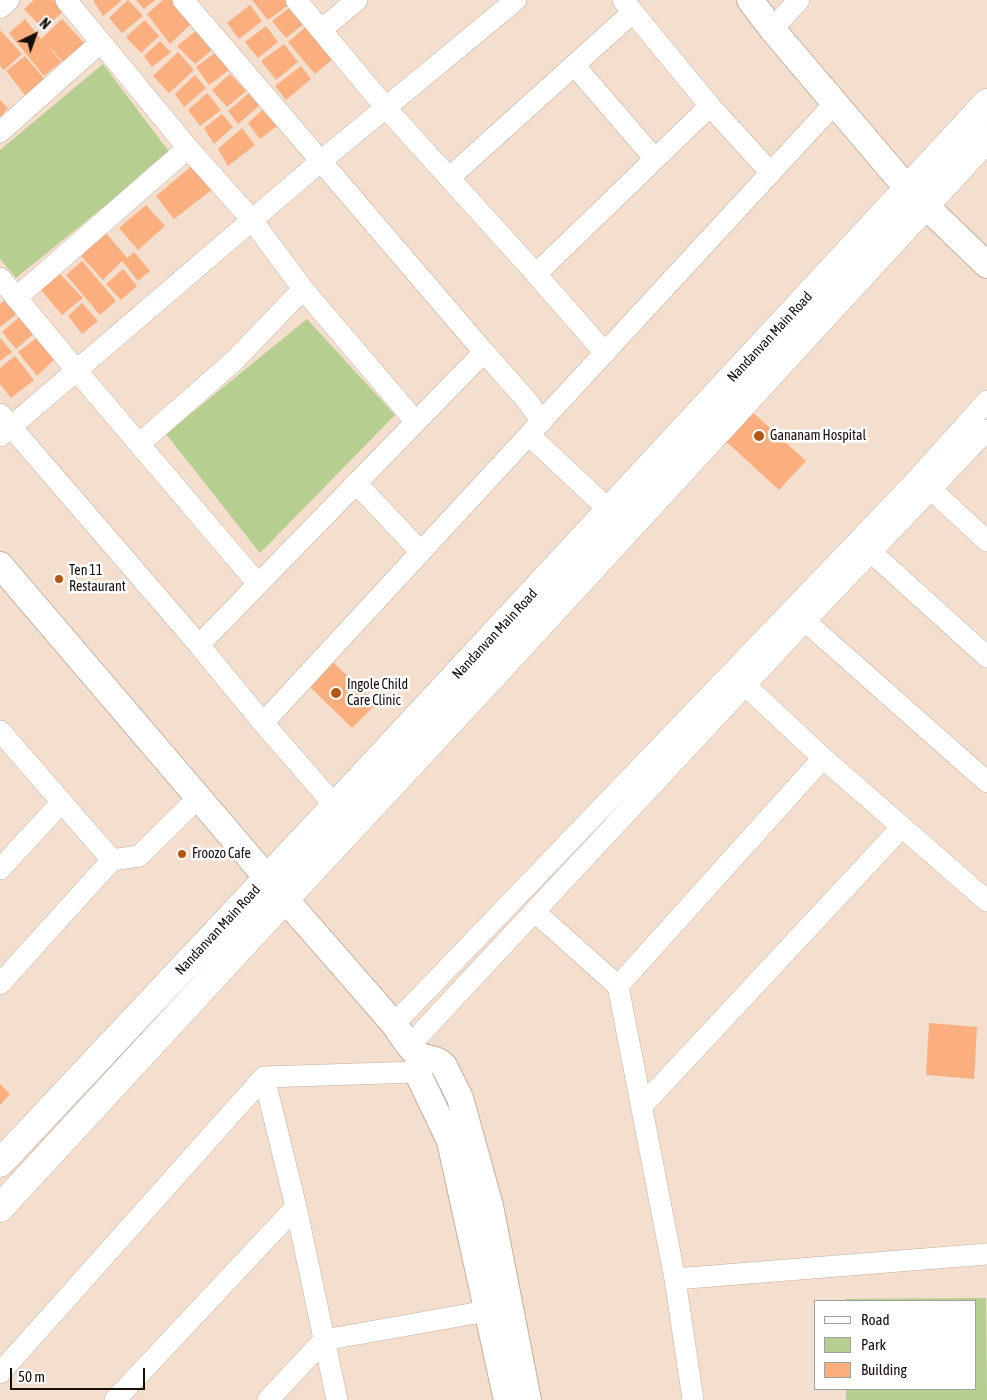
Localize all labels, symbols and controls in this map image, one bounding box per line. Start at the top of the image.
north arrow [10,10,60,60]
text: N [37,15,53,33]
street label: Nandanvan Main Road [724,289,816,385]
place label: Gananam Hospital [770,428,866,444]
marker: Gananam Hospital [752,429,766,443]
place label: Ten 11 Restaurant [69,563,126,596]
marker: Ten 11 Restaurant [53,573,65,585]
street label: Nandanvan Main Road [449,586,541,682]
place label: Ingole Child Care Clinic [347,677,408,710]
marker: Ingole Child Care Clinic [329,686,343,700]
place label: Froozo Cafe [192,846,251,862]
marker: Froozo Cafe [176,848,188,860]
street label: Nandanvan Main Road [172,882,264,978]
legend [814,1300,977,1390]
text: Road [861,1311,890,1328]
text: Park [861,1336,886,1353]
scale bar [12,1358,148,1390]
text: Building [861,1361,907,1378]
text: 50 m [18,1368,45,1385]

